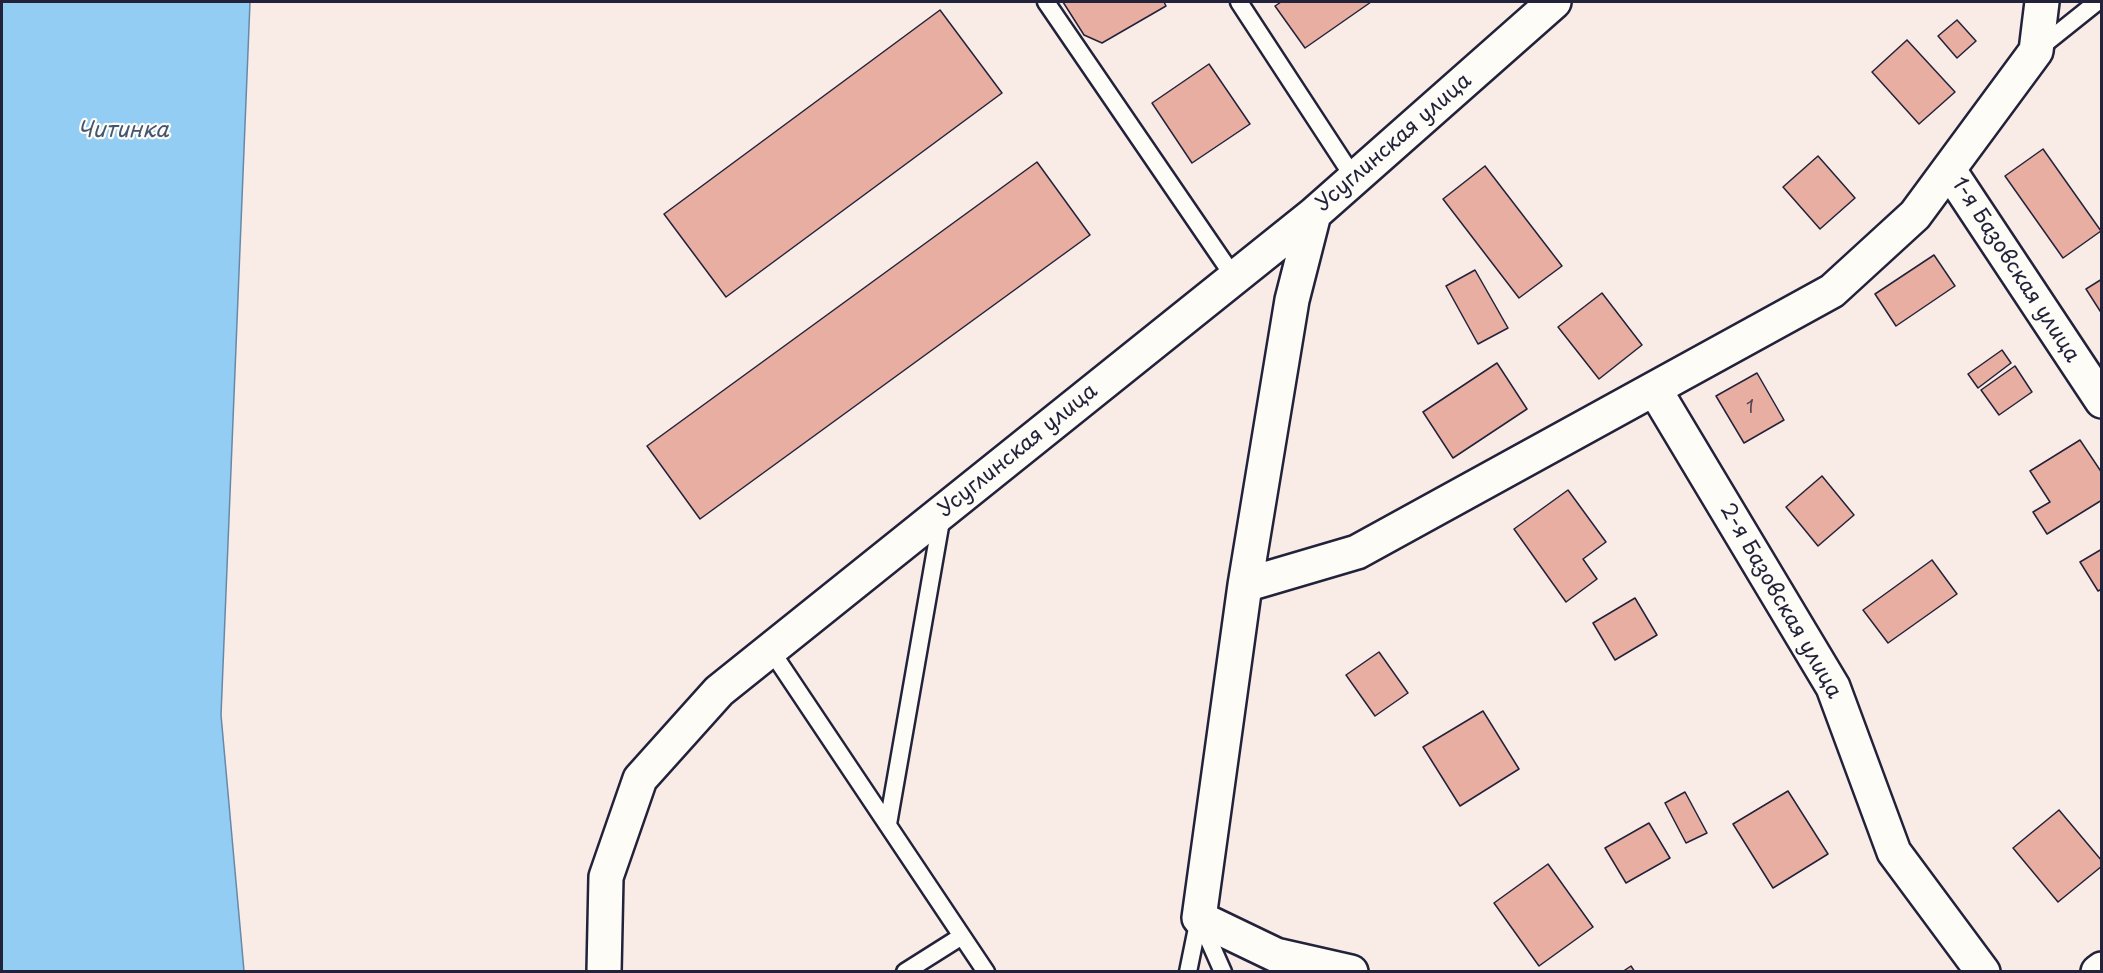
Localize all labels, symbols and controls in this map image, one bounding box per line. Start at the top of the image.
street label: Усуглинская улица [1311,69,1477,217]
water label: Читинка [77,118,169,144]
street label: 1-я Базовская улица [1946,173,2084,367]
street label: Усуглинская улица [933,379,1103,523]
house number: 1 [1746,397,1754,419]
street label: 2-я Базовская улица [1714,499,1846,703]

